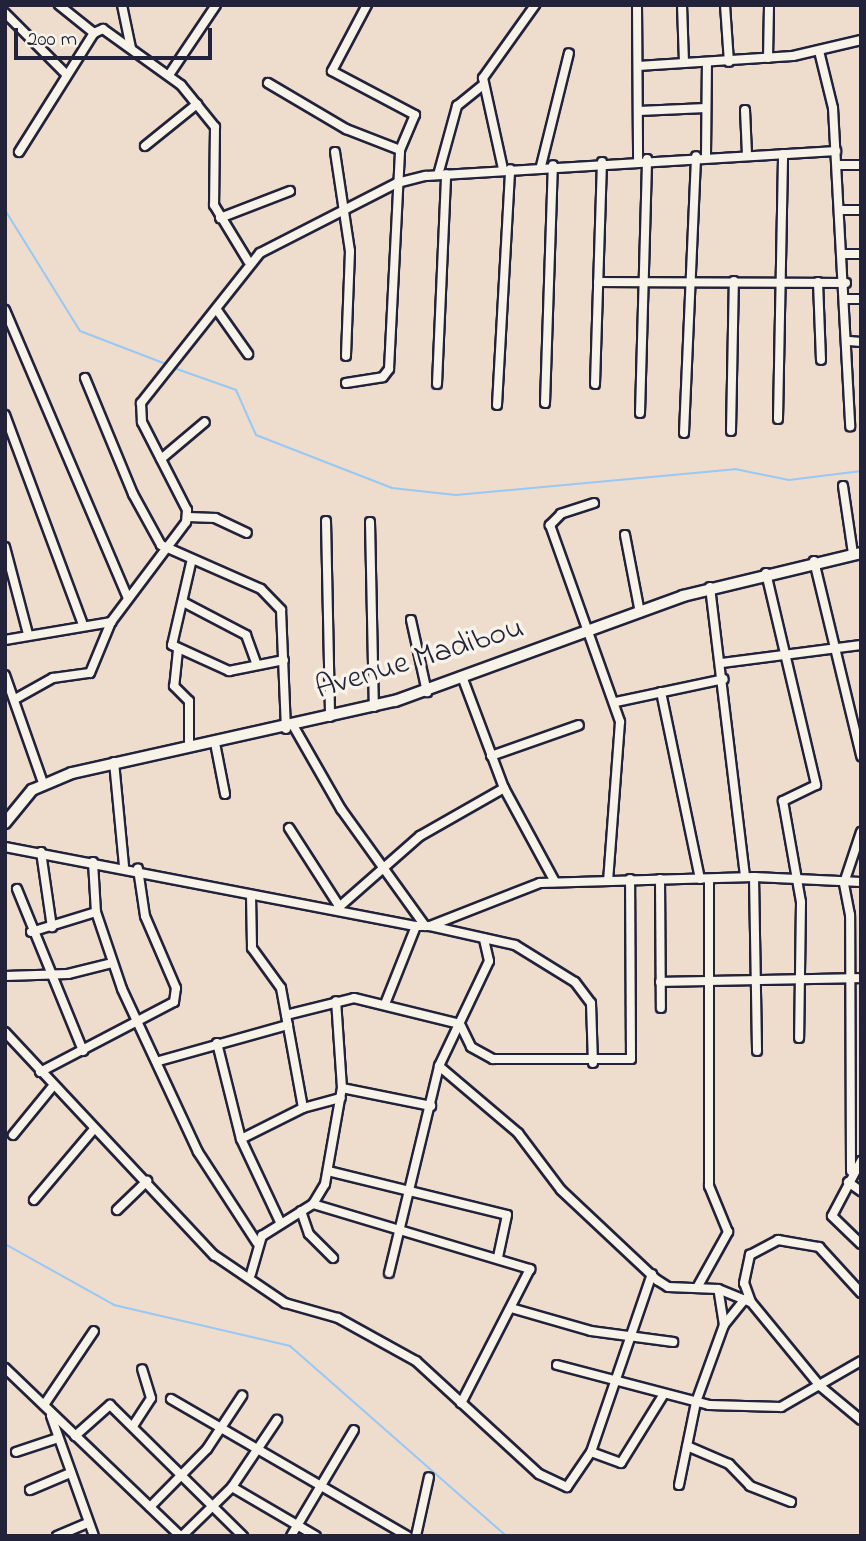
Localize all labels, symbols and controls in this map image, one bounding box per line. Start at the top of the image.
scale bar [18,14,215,58]
text: 200 m [27,25,77,55]
street label: Avenue Madibou [311,610,529,710]

